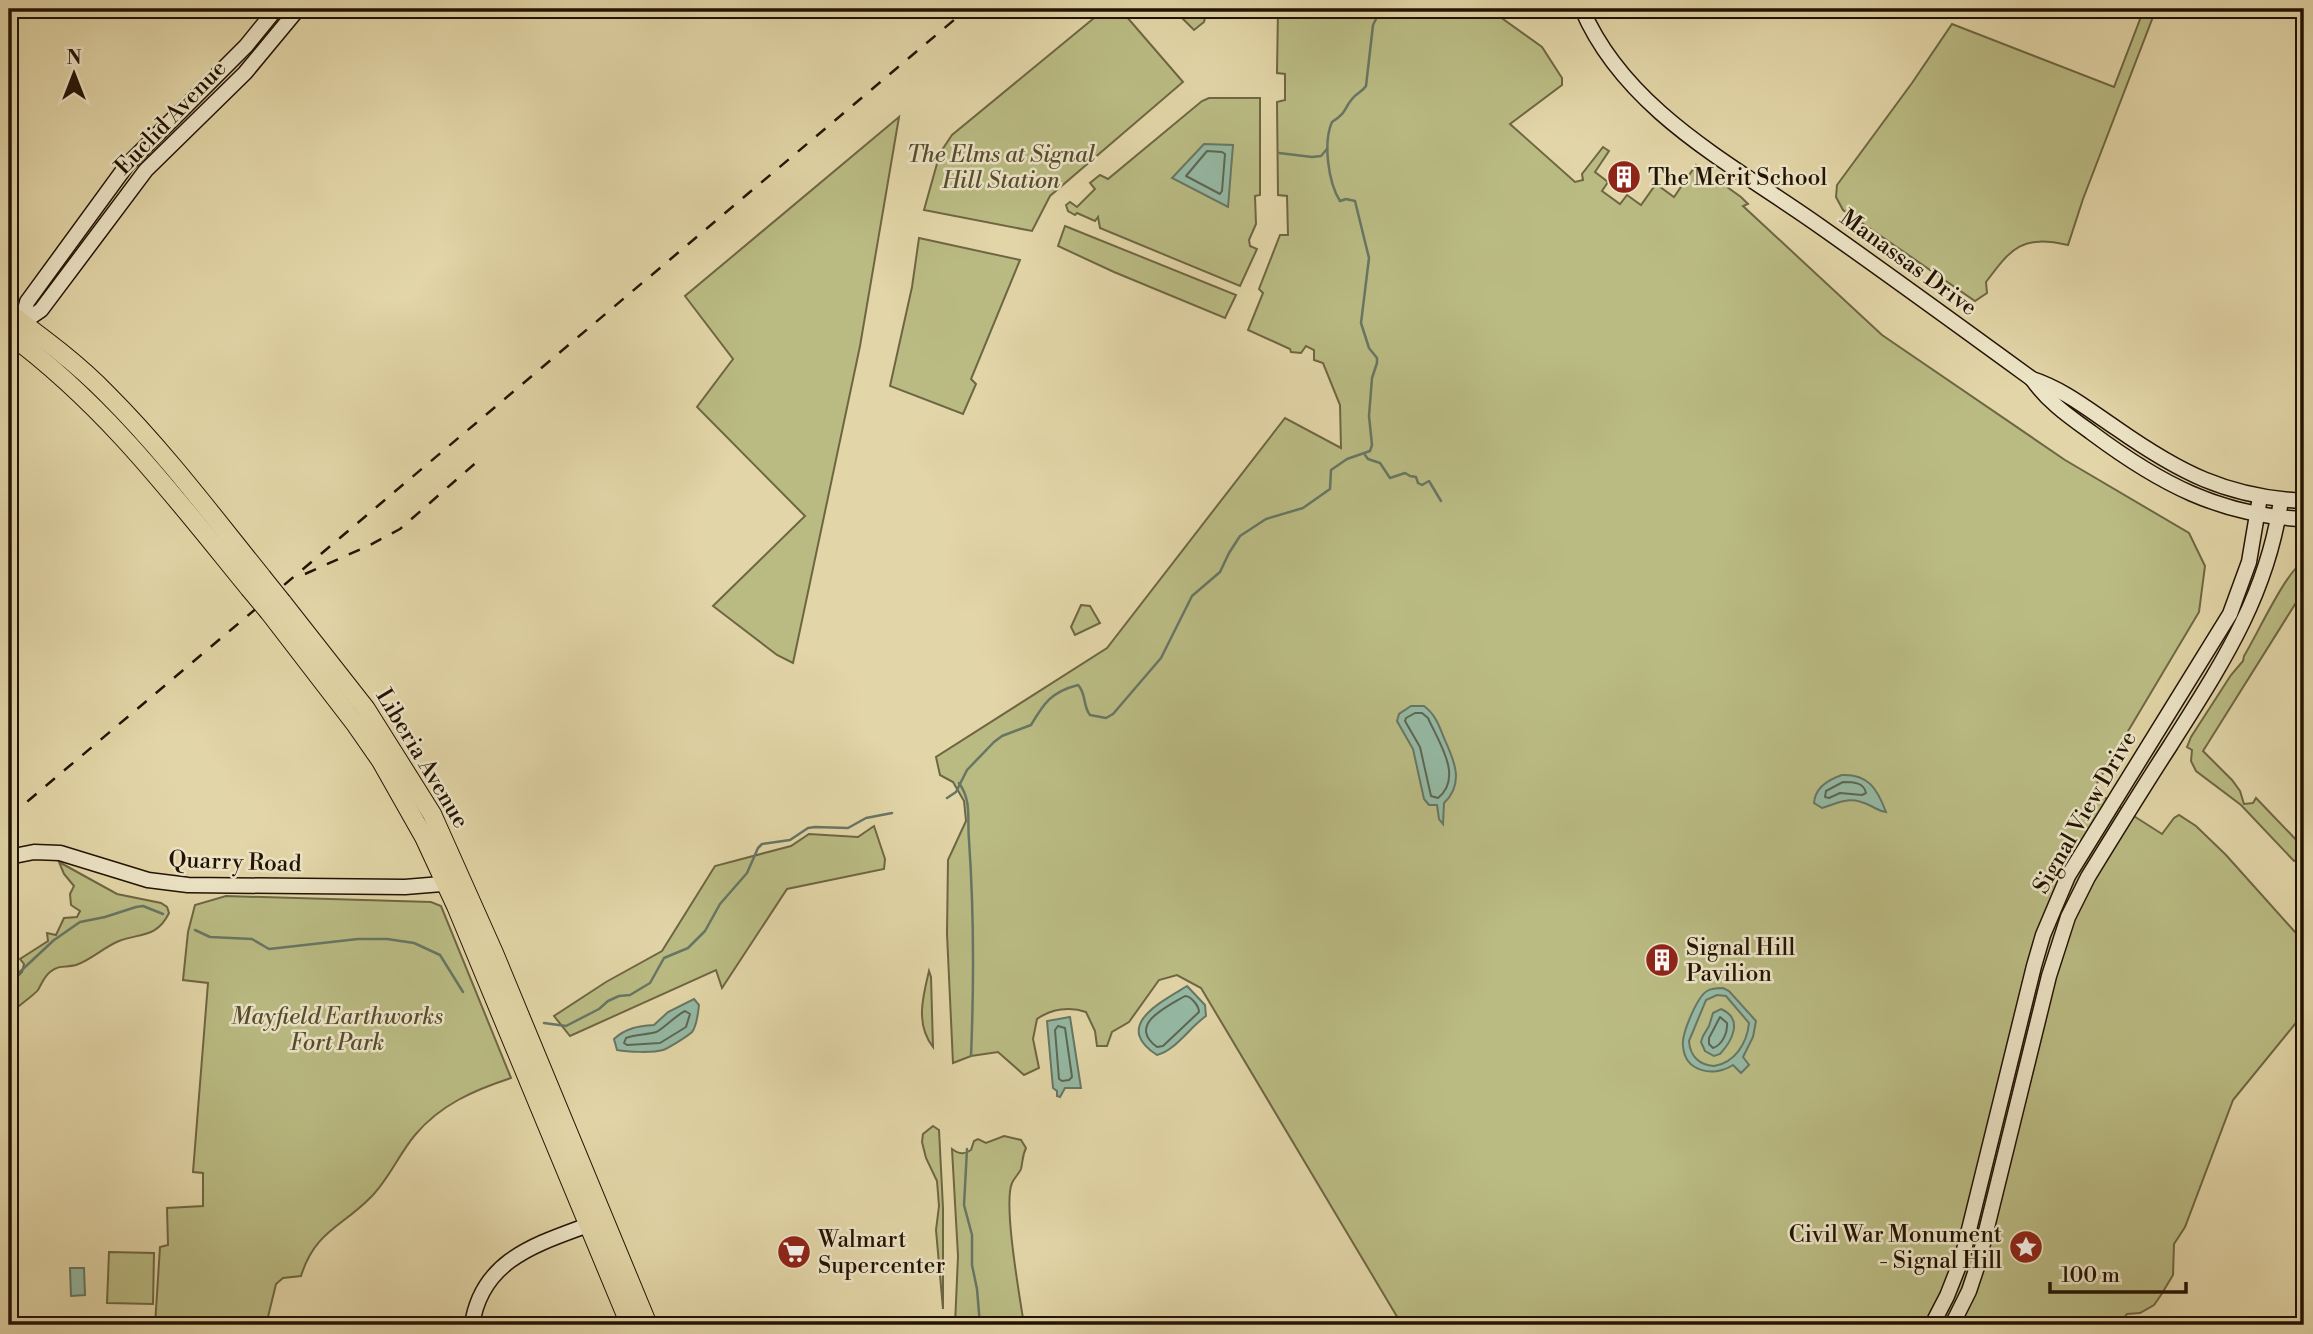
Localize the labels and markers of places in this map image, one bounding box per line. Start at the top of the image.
building icon: The Merit School [1605,158,1643,196]
place label: The Merit School [1648,164,1828,192]
place label: Signal Hill Pavilion [1686,934,1795,988]
building icon: Signal Hill Pavilion [1643,941,1681,979]
place label: Civil War Monument - Signal Hill [1789,1221,2002,1275]
place label: Walmart Supercenter [817,1226,945,1280]
place icon: Civil War Monument - Signal Hill [2007,1228,2045,1266]
supermarket icon: Walmart Supercenter [775,1233,813,1271]

